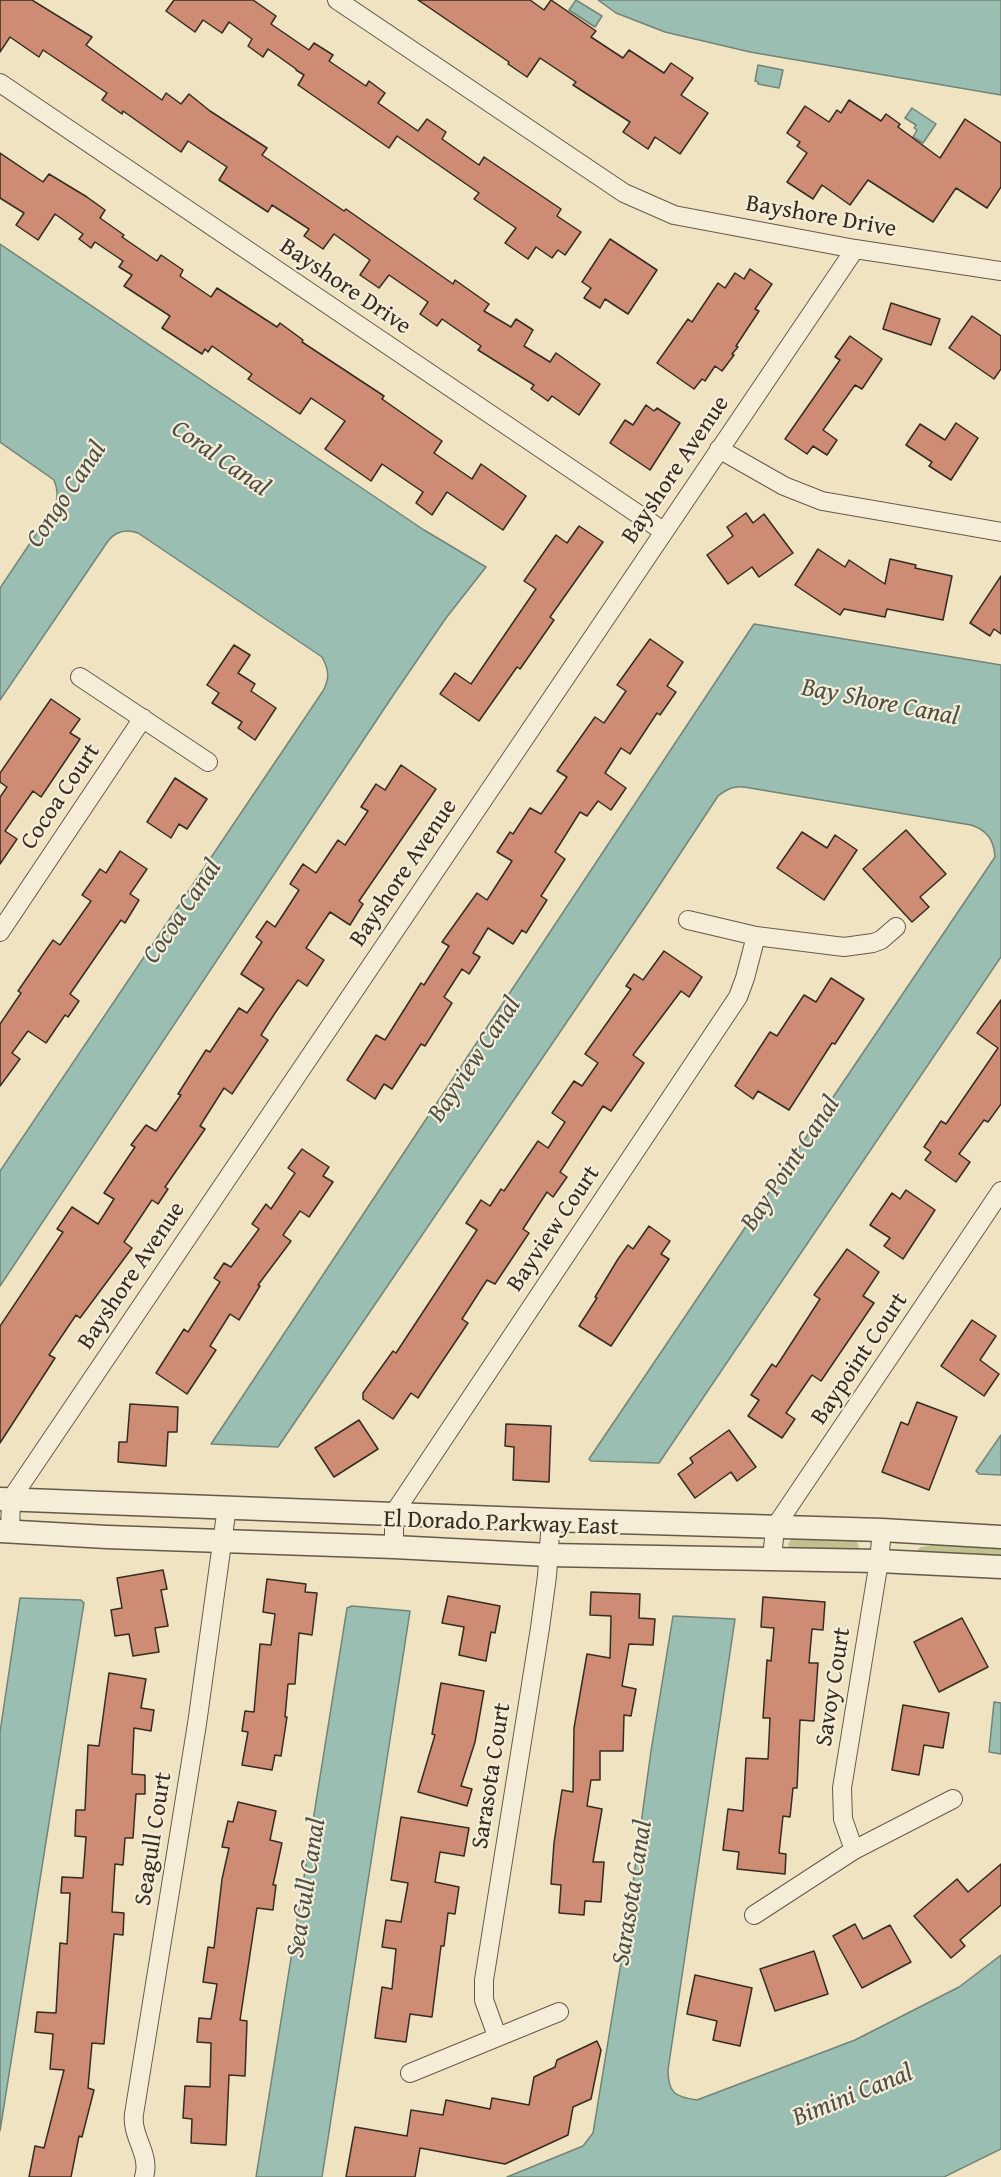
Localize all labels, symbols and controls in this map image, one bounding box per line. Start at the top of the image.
street label: Bayshore Drive [744,190,898,244]
street label: Bayshore Drive [274,233,416,341]
street label: Bayshore Avenue [616,391,736,549]
water label: Coral Canal [165,414,275,504]
water label: Congo Canal [20,436,114,554]
water label: Bay Shore Canal [799,672,961,734]
street label: Cocoa Court [15,739,107,855]
street label: Bayshore Avenue [344,794,464,952]
water label: Cocoa Canal [137,854,229,970]
water label: Bayview Canal [422,991,528,1129]
water label: Bay Point Canal [735,1091,847,1237]
street label: Bayview Court [501,1161,607,1297]
street label: Bayshore Avenue [72,1197,192,1355]
street label: Baypoint Court [805,1288,915,1430]
street label: El Dorado Parkway East [383,1506,619,1542]
street label: Savoy Court [810,1625,858,1749]
street label: Sarasota Court [466,1701,518,1851]
street label: Seagull Court [129,1770,179,1908]
water label: Sea Gull Canal [281,1816,333,1960]
water label: Sarasota Canal [606,1818,660,1968]
water label: Bimini Canal [788,2058,918,2134]

